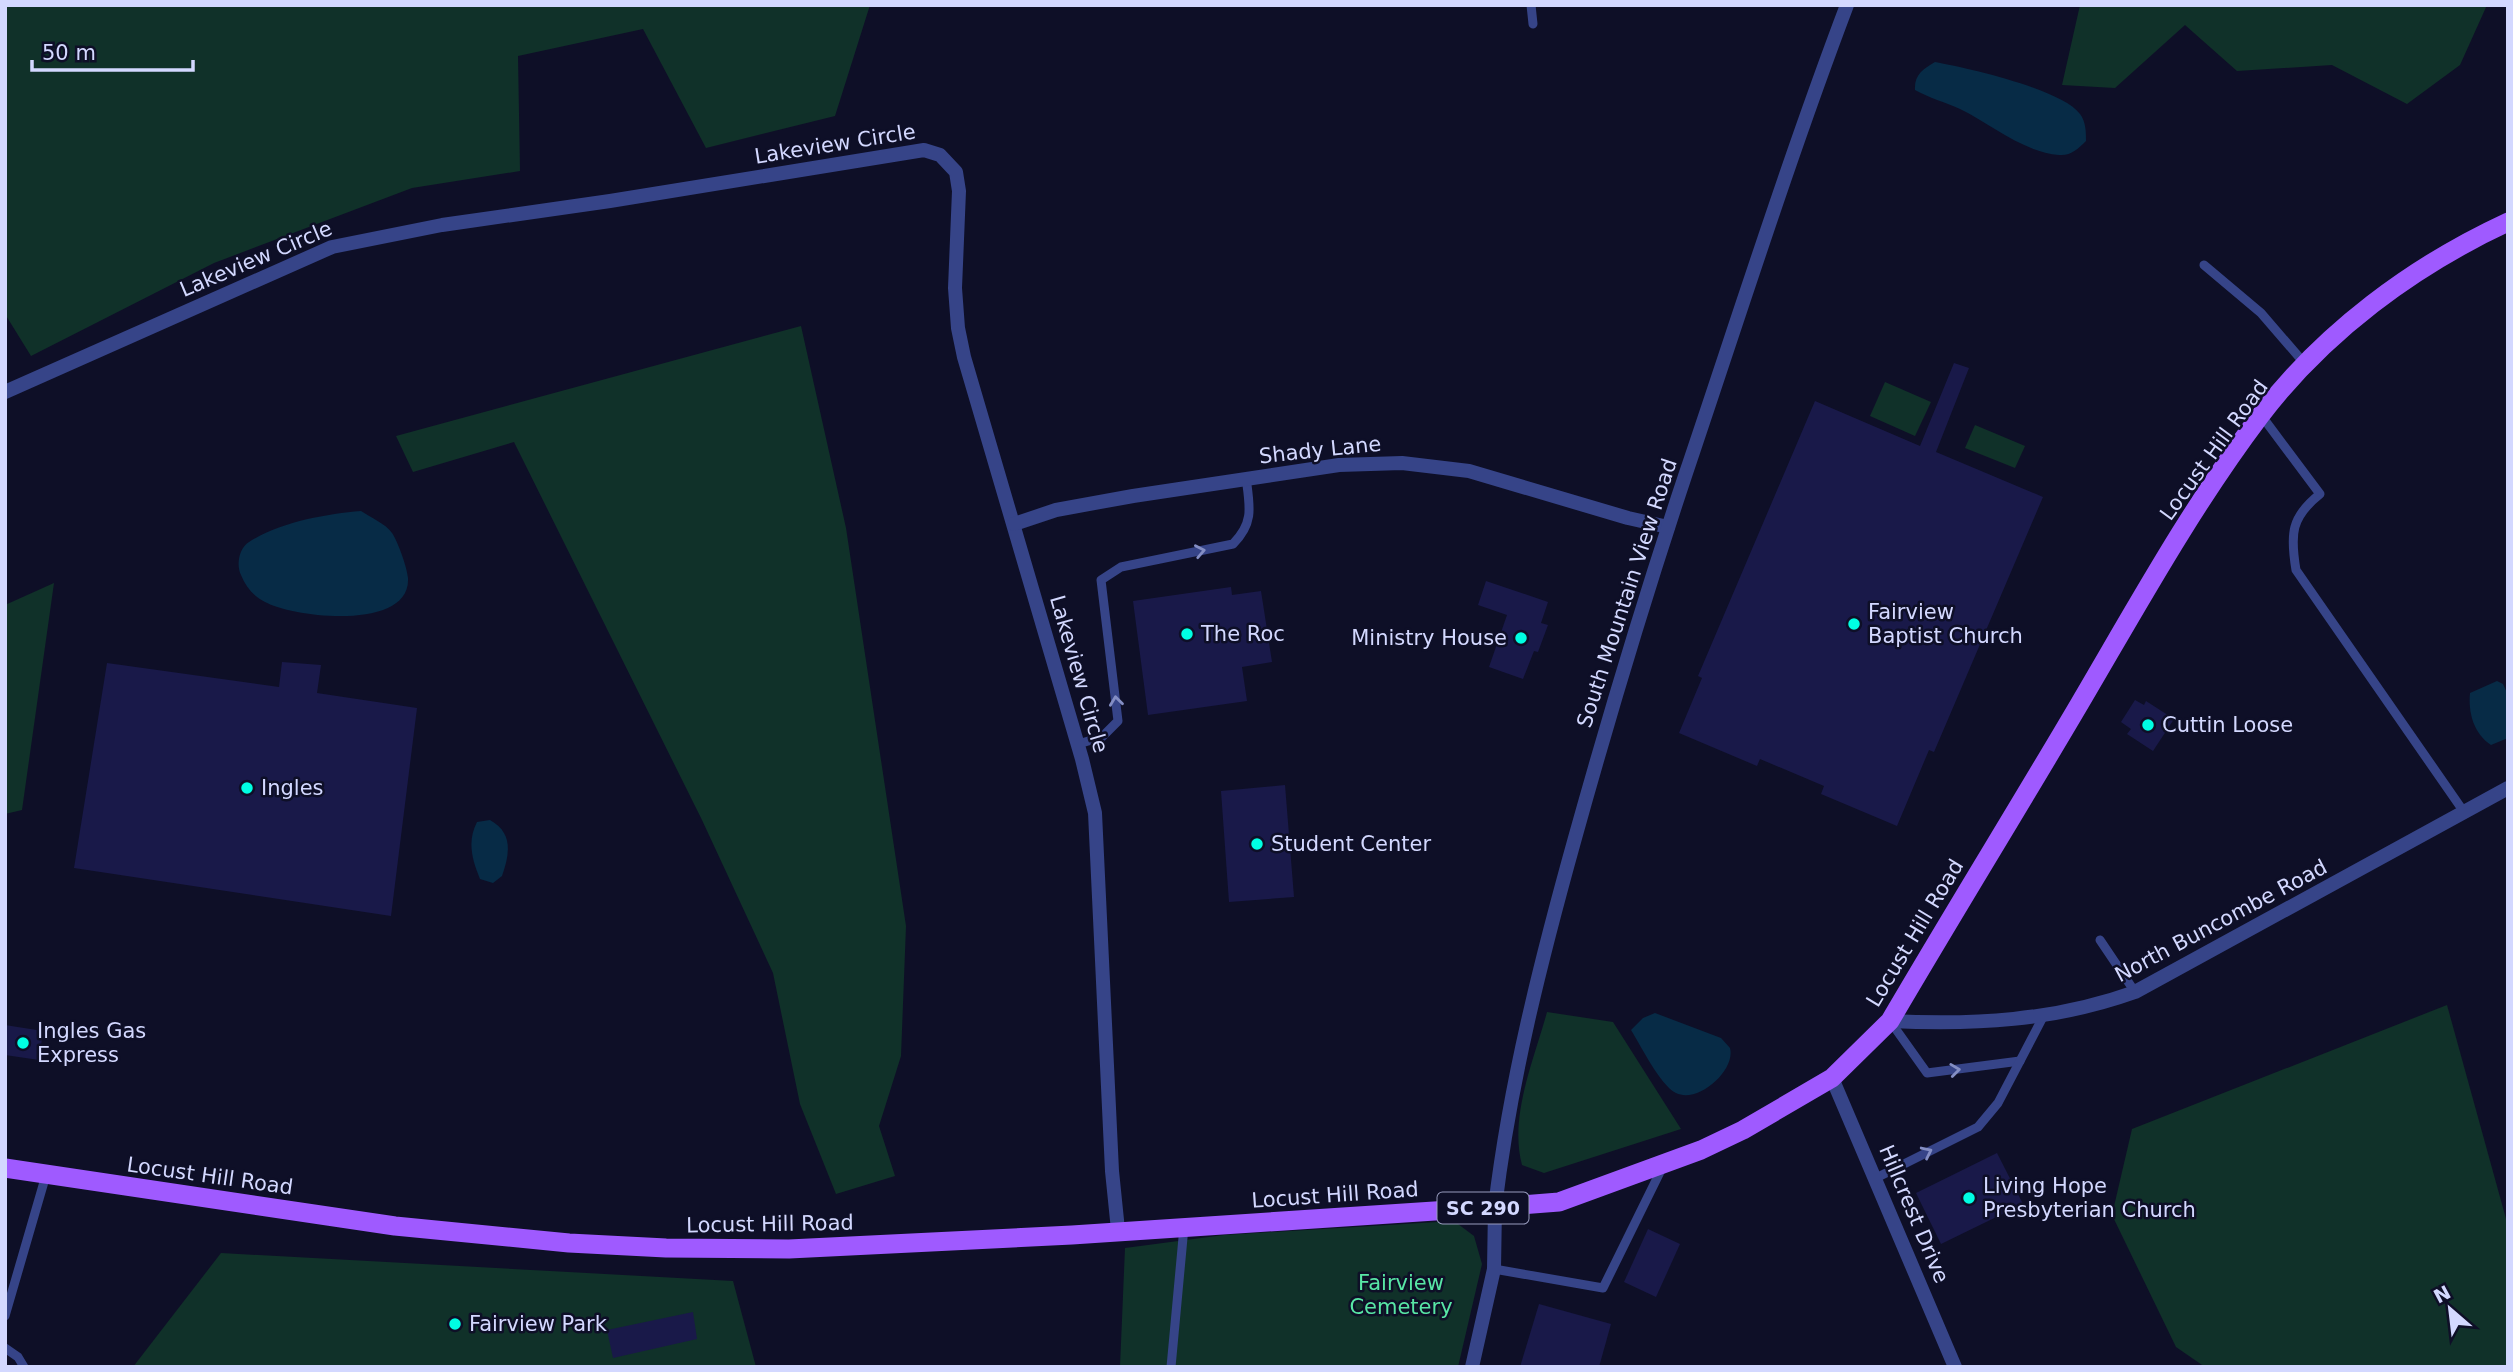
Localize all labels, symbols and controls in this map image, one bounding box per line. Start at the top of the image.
scale bar [32,28,192,72]
text: 50 m [42,41,96,65]
street label: Lakeview Circle [753,119,917,169]
street label: Lakeview Circle [176,216,336,302]
street label: Locust Hill Road [2155,375,2273,525]
street label: Shady Lane [1258,432,1382,468]
street label: South Mountain View Road [1572,455,1682,731]
one-way arrow [1194,544,1206,559]
street label: Lakeview Circle [1045,592,1113,756]
place label: Fairview Baptist Church [1868,600,2023,648]
marker: Fairview Baptist Church [1846,616,1862,632]
place label: The Roc [1200,622,1285,646]
marker: The Roc [1179,626,1195,642]
place label: Ministry House [1351,626,1507,650]
marker: Ministry House [1513,630,1529,646]
one-way arrow [1108,695,1123,707]
place label: Cuttin Loose [2162,713,2293,737]
marker: Cuttin Loose [2140,717,2156,733]
place label: Ingles [261,776,324,800]
marker: Ingles [239,780,255,796]
place label: Student Center [1271,832,1431,856]
marker: Student Center [1249,836,1265,852]
street label: Locust Hill Road [1862,855,1968,1011]
street label: North Buncombe Road [2111,855,2331,987]
place label: Ingles Gas Express [37,1019,146,1067]
marker: Ingles Gas Express [15,1035,31,1051]
one-way arrow [1950,1062,1961,1077]
street label: Hillcrest Drive [1874,1141,1954,1287]
one-way arrow [1920,1147,1932,1161]
street label: Locust Hill Road [125,1152,295,1200]
place label: Living Hope Presbyterian Church [1983,1174,2196,1222]
street label: Locust Hill Road [1251,1177,1419,1213]
marker: Living Hope Presbyterian Church [1961,1190,1977,1206]
road number: SC 290 [1438,1192,1528,1224]
street label: Locust Hill Road [686,1211,854,1237]
park label: Fairview Cemetery [1349,1271,1453,1319]
north arrow [2415,1274,2485,1344]
text: N [2430,1281,2454,1307]
place label: Fairview Park [469,1312,608,1336]
marker: Fairview Park [447,1316,463,1332]

